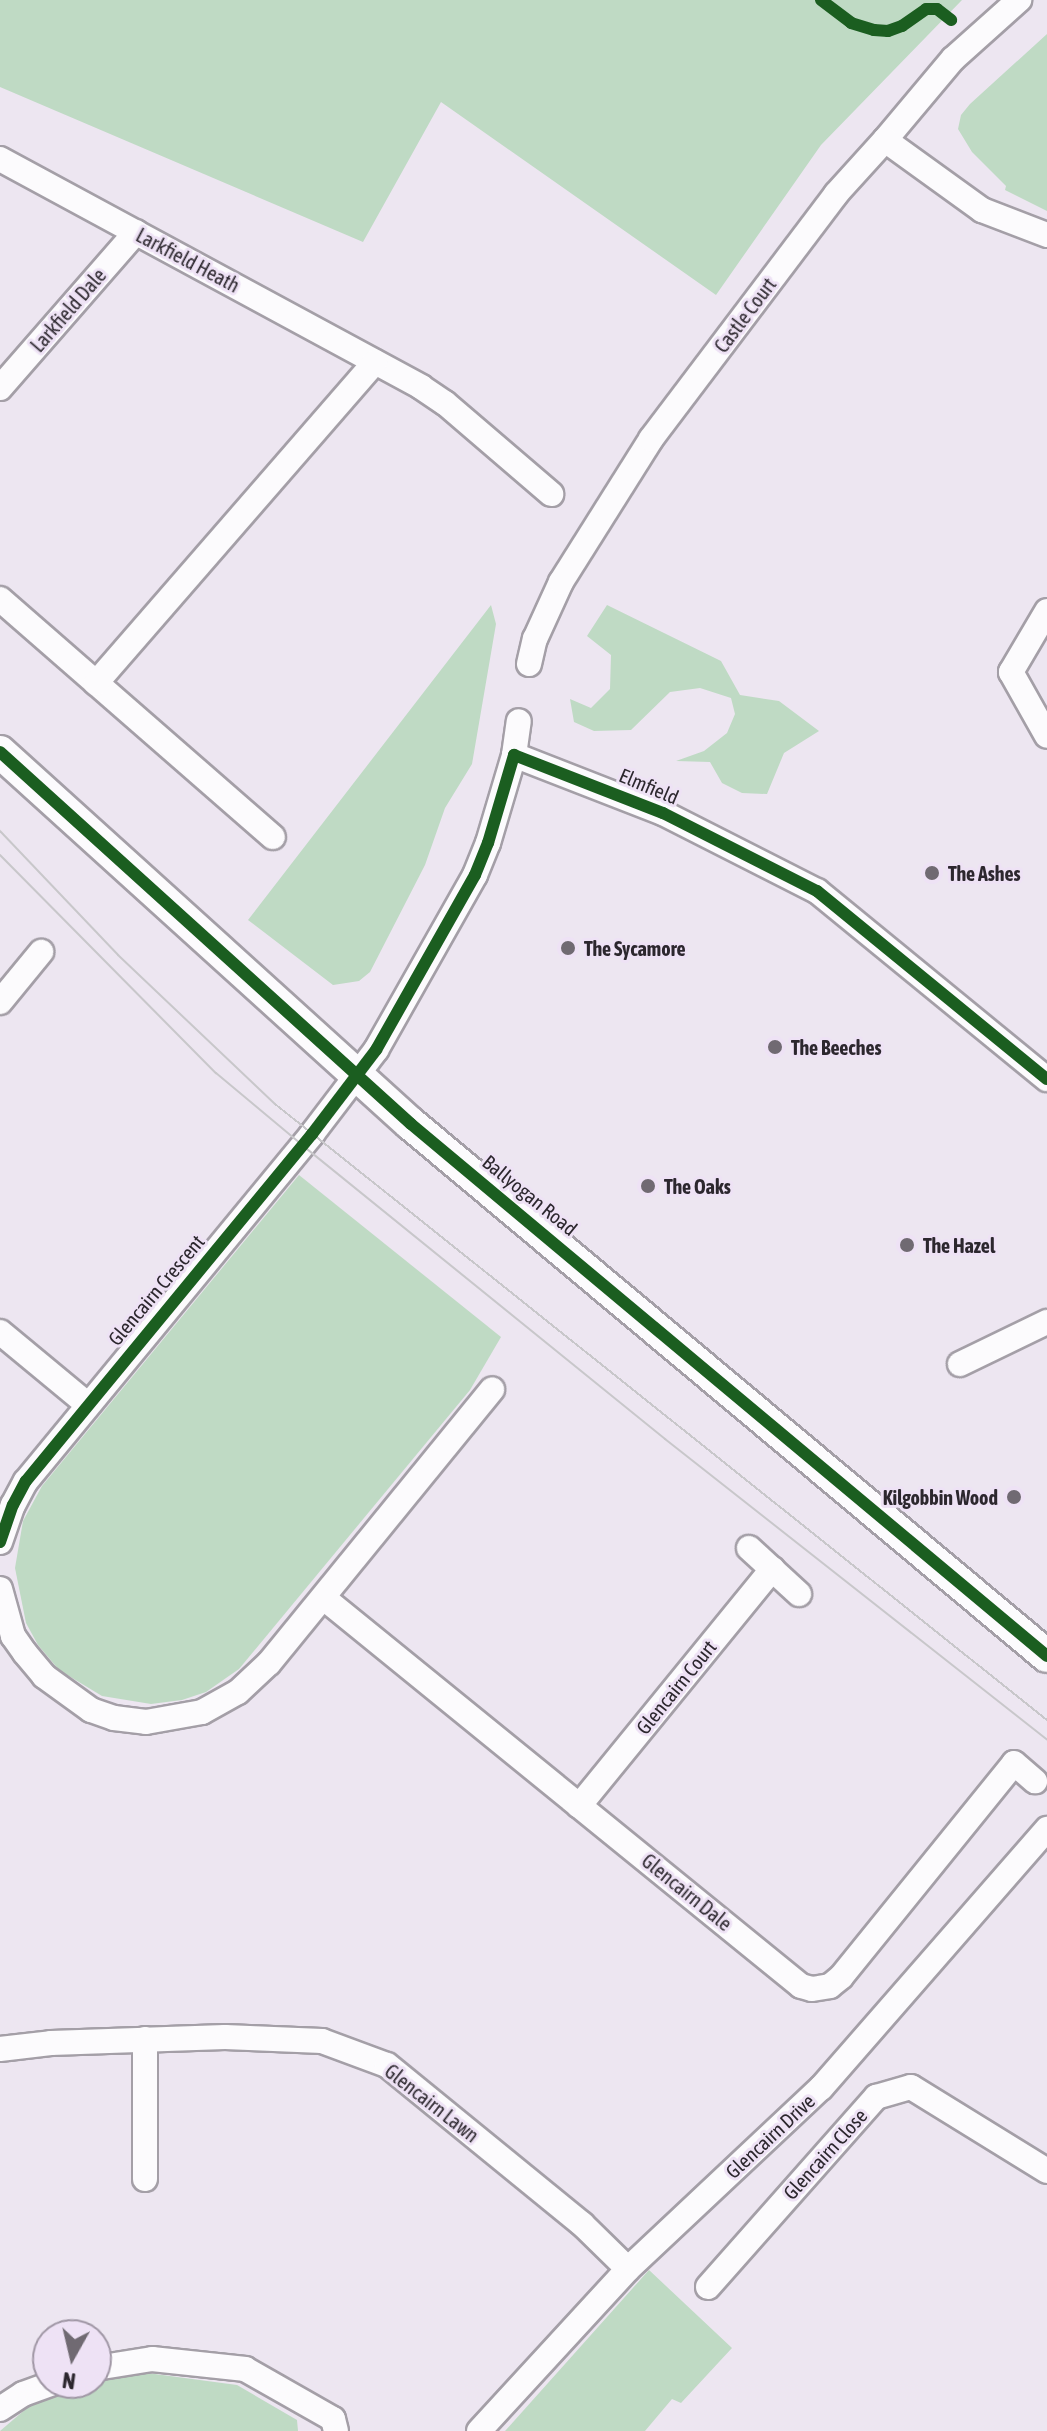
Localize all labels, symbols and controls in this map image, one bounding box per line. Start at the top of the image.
street label: Larkfield Heath [132,223,244,297]
street label: Larkfield Dale [25,263,111,357]
street label: Castle Court [709,273,781,357]
street label: Elmfield [616,763,682,809]
place label: The Ashes [948,861,1021,885]
marker: The Ashes [923,864,941,882]
place label: The Sycamore [584,936,686,960]
marker: The Sycamore [559,939,577,957]
place label: The Beeches [791,1035,882,1059]
marker: The Beeches [766,1038,784,1056]
street label: Ballyogan Road [478,1150,582,1240]
place label: The Oaks [664,1174,731,1198]
marker: The Oaks [639,1177,657,1195]
street label: Glencairn Crescent [103,1230,209,1350]
place label: The Hazel [923,1233,995,1257]
marker: The Hazel [898,1236,916,1254]
place label: Kilgobbin Wood [883,1485,998,1509]
marker: Kilgobbin Wood [1005,1488,1023,1506]
street label: Glencairn Court [631,1635,721,1739]
street label: Glencairn Dale [637,1848,737,1936]
street label: Glencairn Lawn [380,2059,484,2147]
street label: Glencairn Drive [721,2089,819,2183]
street label: Glencairn Close [778,2104,872,2204]
north arrow [32,2319,112,2399]
text: N [61,2367,77,2395]

